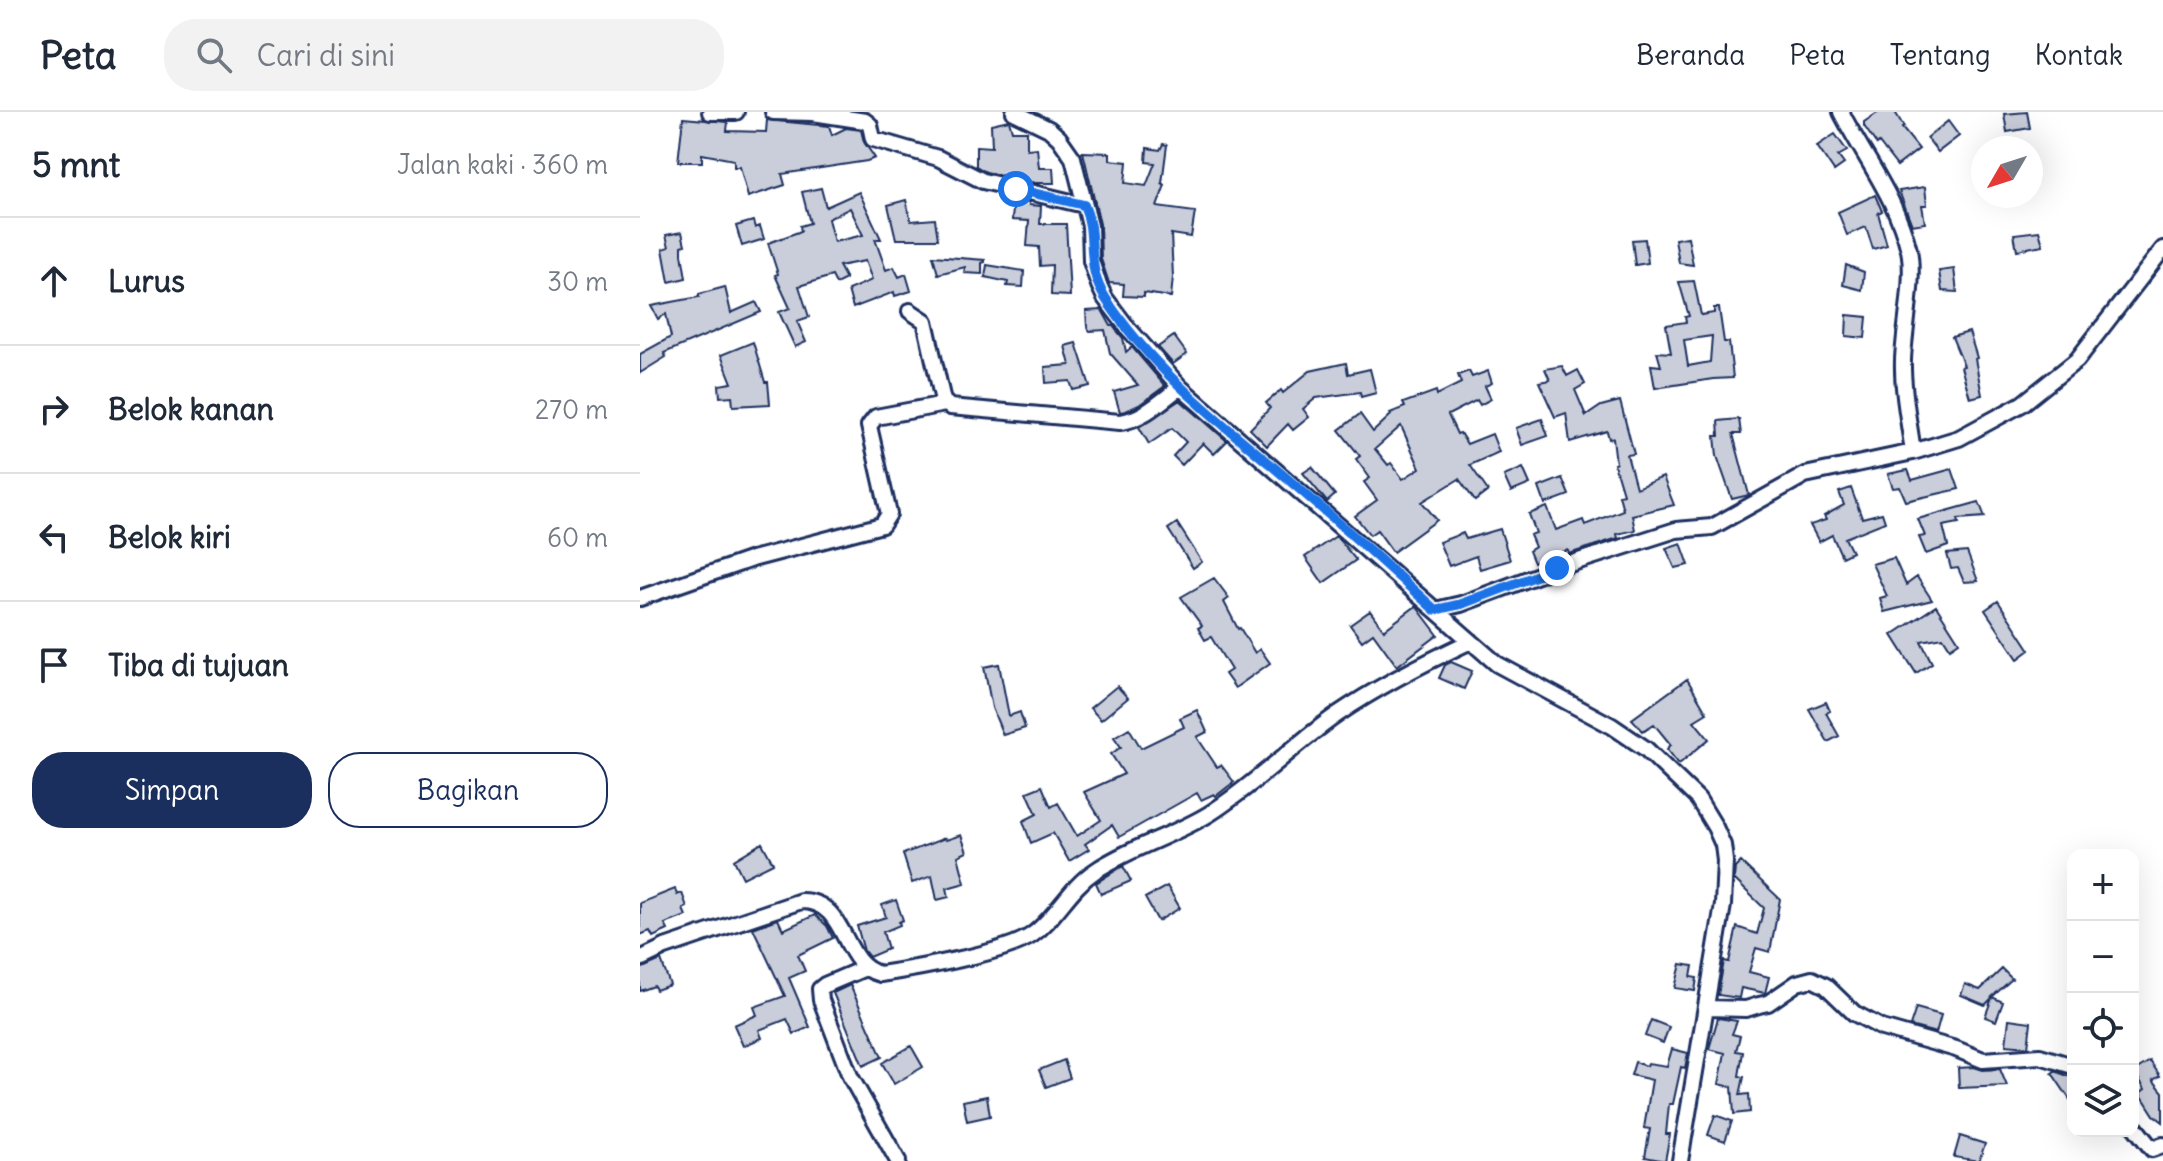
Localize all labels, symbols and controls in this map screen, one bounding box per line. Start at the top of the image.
search box [164,19,724,91]
text: Peta [40,32,116,79]
icon: search [192,33,236,77]
text: Cari di sini [256,36,395,74]
text: Beranda [1636,37,1745,73]
text: Peta [1789,37,1846,73]
text: Tentang [1890,37,1991,73]
text: Kontak [2035,37,2123,73]
north arrow [1971,136,2043,208]
text: 5 mnt [32,143,120,186]
text: Jalan kaki · 360 m [397,148,608,181]
route start [998,171,1034,207]
icon: ahead [32,259,76,303]
text: Lurus [108,262,185,300]
text: 30 m [547,265,608,298]
icon: right [32,387,76,431]
text: Belok kanan [108,390,274,428]
text: 270 m [535,393,608,426]
icon: left [32,515,76,559]
text: Belok kiri [108,518,231,556]
text: 60 m [547,521,608,554]
route end [1539,550,1575,586]
icon: arrive [32,643,76,687]
text: Tiba di tujuan [108,646,289,684]
button: Simpan [32,752,312,828]
button: Bagikan [328,752,608,828]
map controls [2067,849,2139,1137]
button: + [2067,849,2139,921]
button: − [2067,921,2139,993]
button: locate [2067,993,2139,1065]
button: layers [2067,1065,2139,1137]

